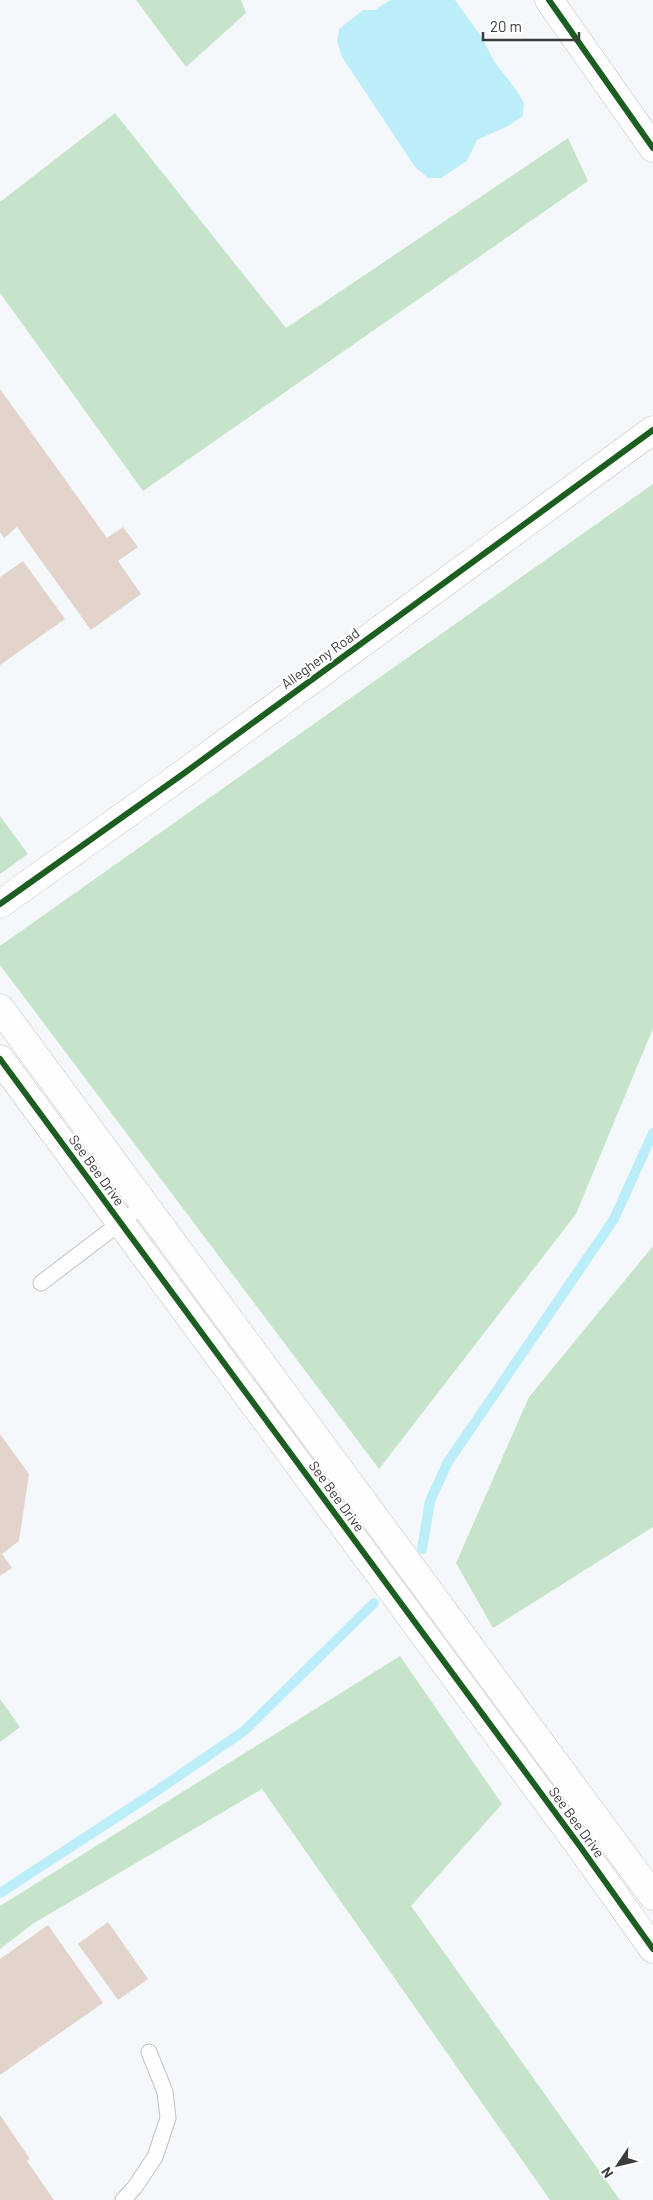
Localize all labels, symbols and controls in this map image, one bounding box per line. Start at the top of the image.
scale bar [483,10,579,42]
text: 20 m [490,17,522,35]
street label: Allegheny Road [278,624,362,692]
street label: See Bee Drive [66,1131,128,1209]
street label: See Bee Drive [306,1457,368,1535]
street label: See Bee Drive [546,1783,608,1861]
north arrow [593,2140,643,2190]
text: N [597,2164,617,2181]

